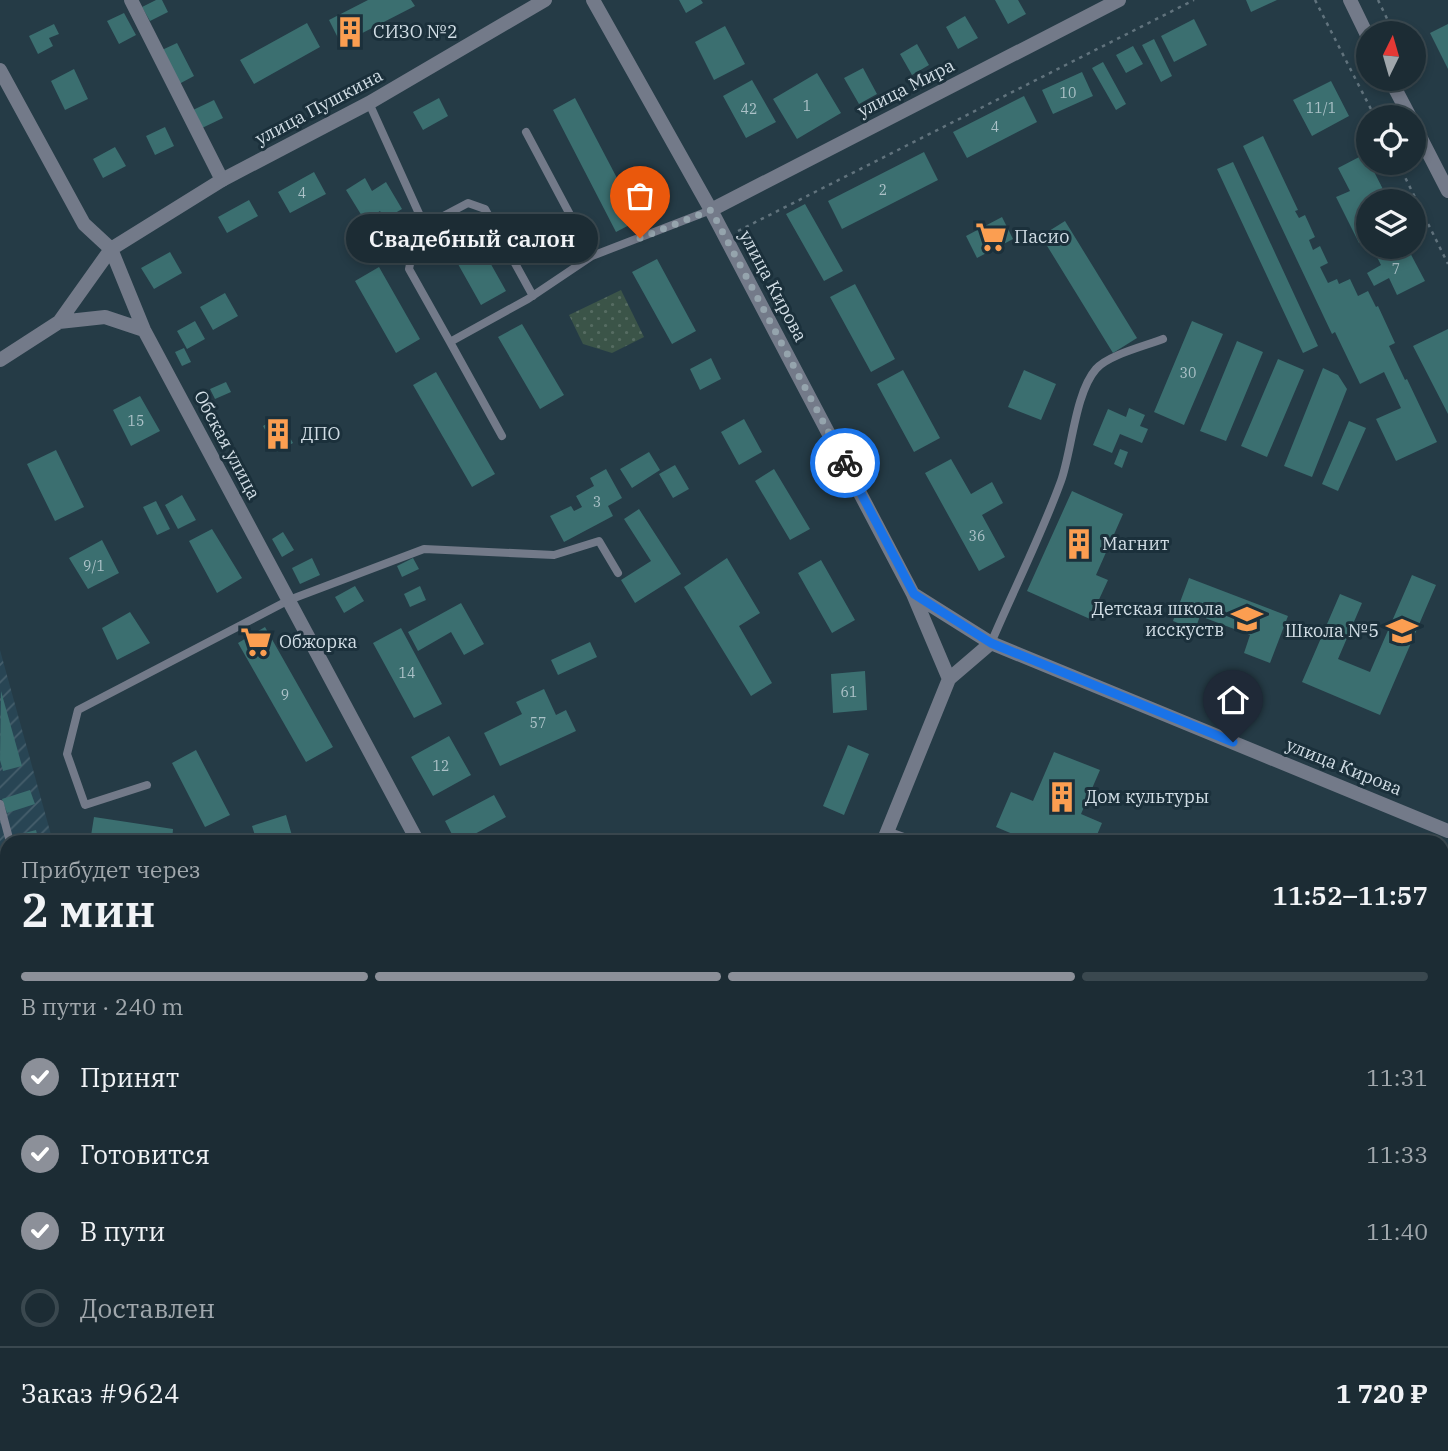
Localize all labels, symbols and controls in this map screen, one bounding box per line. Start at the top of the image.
building icon: СИЗО №2 [333,15,367,49]
place label: СИЗО №2 [373,20,458,43]
north arrow [1356,21,1426,91]
map controls [1356,21,1426,259]
street label: улица Мира [853,53,958,122]
street label: улица Пушкина [251,63,387,150]
house number: 10 [1060,84,1076,102]
house number: 1 [803,97,811,115]
house number: 11/1 [1306,99,1336,117]
house number: 42 [741,100,757,118]
button: locate [1356,105,1426,175]
house number: 4 [991,118,999,136]
pin [610,166,670,238]
icon: bag [621,177,659,215]
house number: 2 [879,181,887,199]
house number: 4 [298,184,306,202]
button: layers [1356,189,1426,259]
callout: Свадебный салон [346,214,598,262]
supermarket icon: Пасио [974,220,1008,254]
text: Свадебный салон [369,223,575,253]
place label: Пасио [1014,225,1069,248]
street label: улица Кирова [734,226,813,346]
house number: 7 [1392,260,1400,278]
house number: 30 [1180,364,1196,382]
street label: Обская улица [189,386,266,503]
house number: 15 [128,412,144,430]
building icon: ДПО [261,417,295,451]
place label: ДПО [301,422,341,445]
courier [810,428,880,498]
icon: bike [826,444,864,482]
house number: 3 [593,493,601,511]
house number: 36 [969,527,985,545]
building icon: Магнит [1062,527,1096,561]
place label: Магнит [1102,532,1169,555]
house number: 9/1 [83,557,105,575]
place label: Детская школа исскуств [1092,597,1224,641]
school or university icon: Детская школа исскуств [1230,602,1264,636]
school or university icon: Школа №5 [1385,614,1419,648]
place label: Школа №5 [1285,619,1379,642]
supermarket icon: Обжорка [239,625,273,659]
place label: Обжорка [279,630,357,653]
house number: 14 [399,664,415,682]
pin [1203,670,1263,742]
icon: home [1214,681,1252,719]
house number: 61 [841,683,857,701]
house number: 9 [281,686,289,704]
house number: 57 [530,714,546,732]
street label: улица Кирова [1283,733,1406,800]
house number: 12 [433,757,449,775]
building icon: Дом культуры [1045,780,1079,814]
place label: Дом культуры [1085,785,1209,808]
text: Прибудет через [21,854,201,884]
text: 11:52–11:57 [1272,878,1428,912]
text: 2 мин [21,880,156,940]
text: В пути · 240 m [21,991,183,1021]
icon: check [21,1058,59,1096]
text: Принят [80,1060,179,1094]
text: 11:31 [1366,1062,1428,1092]
icon: check [21,1135,59,1173]
text: Готовится [80,1137,210,1171]
text: 11:33 [1366,1139,1428,1169]
icon: check [21,1212,59,1250]
text: В пути [80,1214,165,1248]
text: 11:40 [1366,1216,1428,1246]
text: Доставлен [80,1291,215,1325]
text: Заказ #9624 [21,1376,180,1410]
text: 1 720 ₽ [1336,1376,1428,1410]

